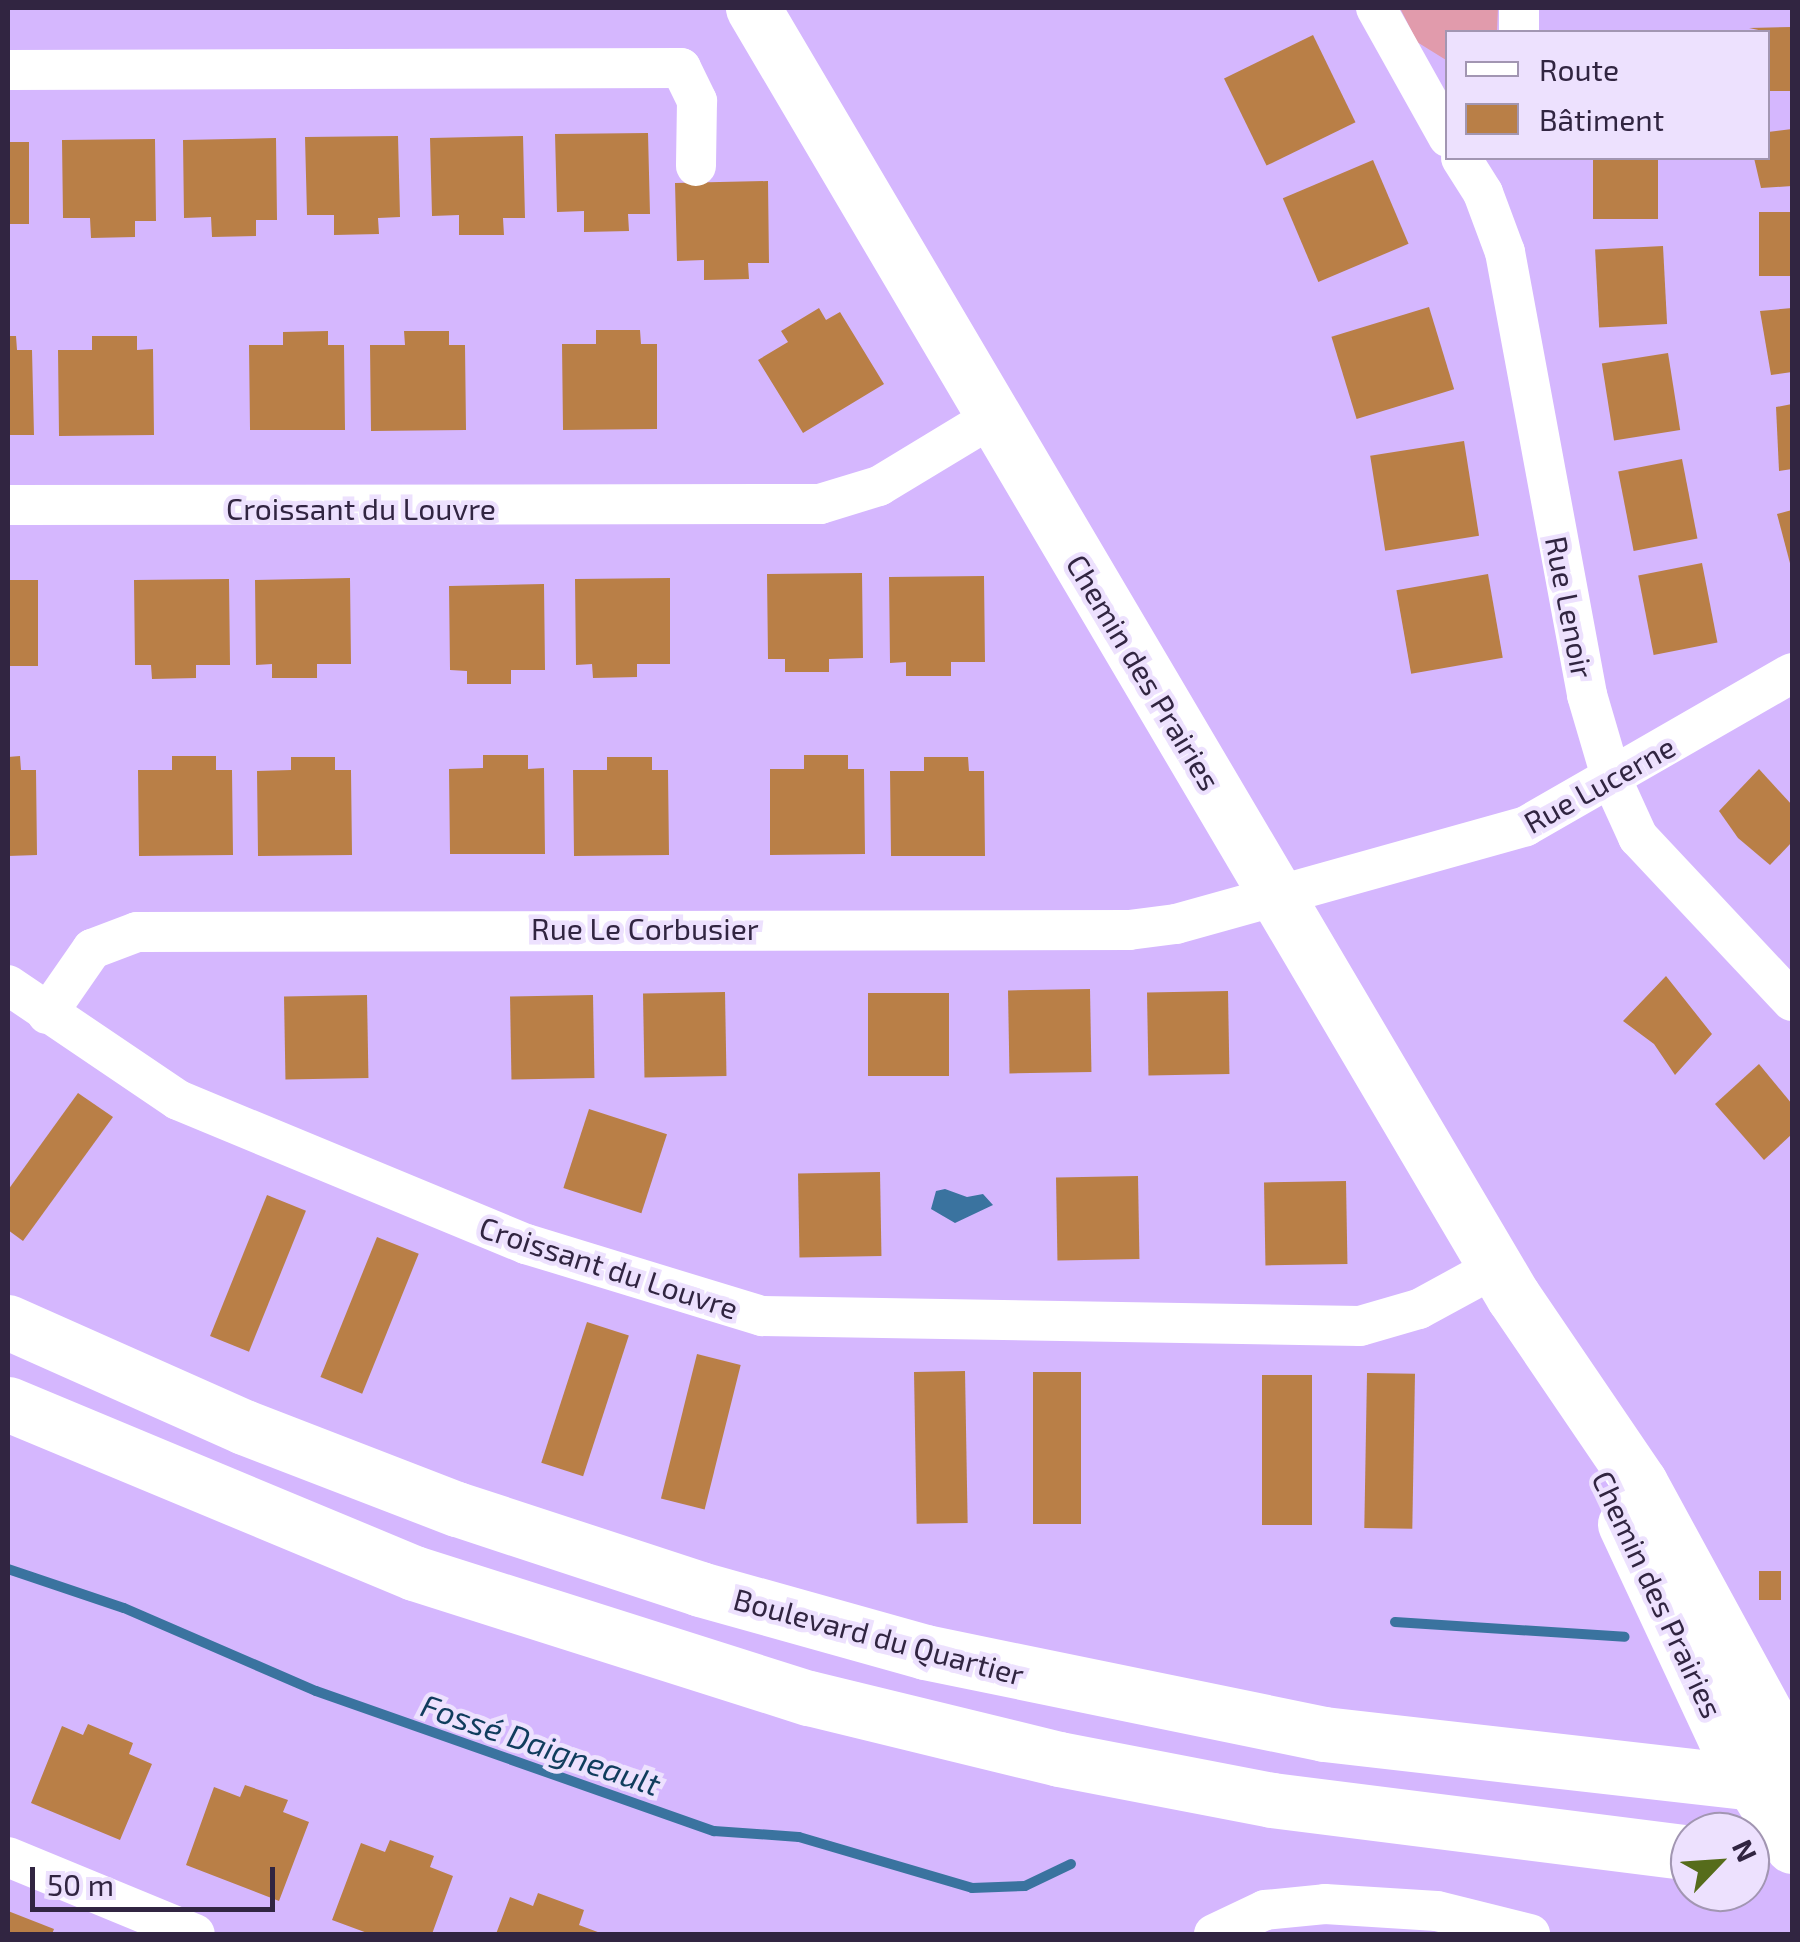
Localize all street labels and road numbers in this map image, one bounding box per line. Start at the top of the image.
street label: Croissant du Louvre [226,490,496,526]
street label: Rue Lenoir [1539,533,1601,681]
street label: Chemin des Prairies [1060,548,1228,796]
street label: Rue Lucerne [1517,728,1681,840]
street label: Rue Le Corbusier [531,910,759,946]
street label: Croissant du Louvre [475,1208,743,1326]
street label: Chemin des Prairies [1585,1465,1731,1723]
street label: Boulevard du Quartier [730,1580,1028,1692]

